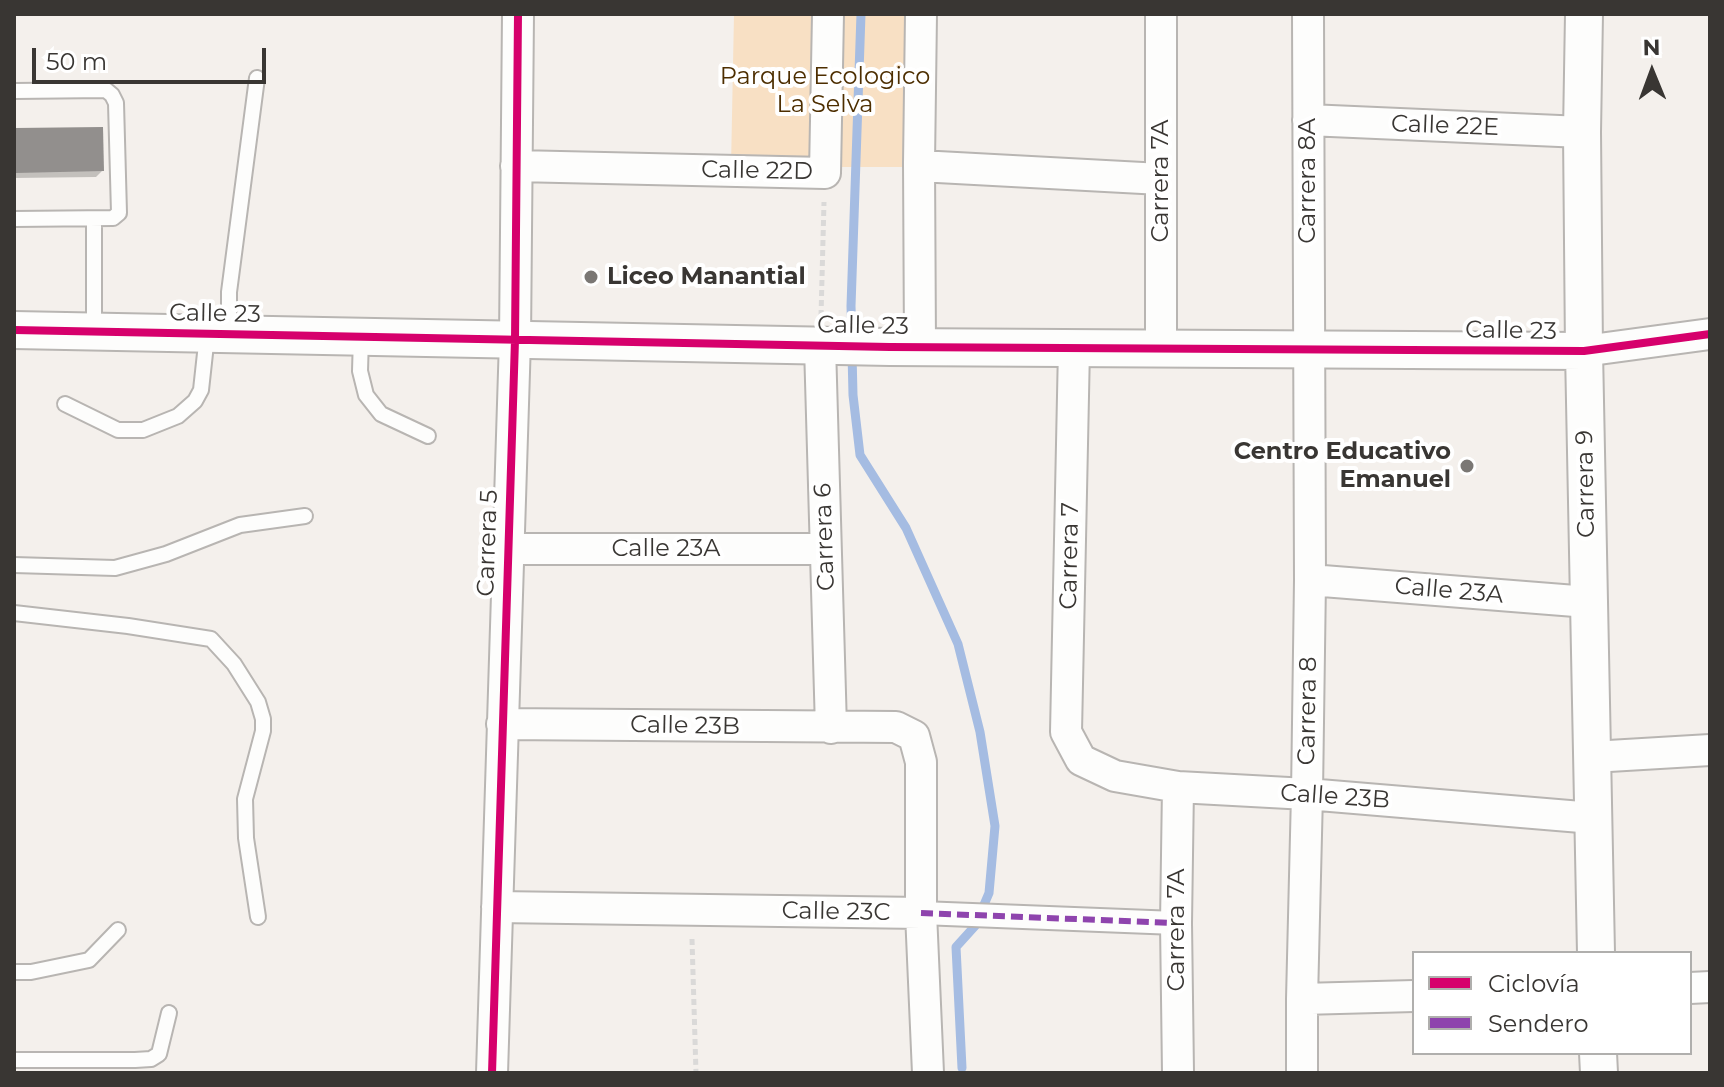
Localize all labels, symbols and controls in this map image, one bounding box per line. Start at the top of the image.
scale bar [36,32,270,82]
north arrow [1612,32,1692,112]
text: N [1642,34,1661,61]
text: 50 m [46,47,107,76]
park label: Parque Ecologico La Selva [720,63,930,119]
street label: Calle 22E [1391,110,1499,142]
street label: Carrera 8A [1294,118,1322,244]
street label: Carrera 7A [1147,119,1175,243]
street label: Calle 22D [701,156,813,186]
place label: Liceo Manantial [607,263,806,291]
marker: Liceo Manantial [582,268,600,286]
street label: Calle 23 [169,299,261,329]
street label: Calle 23 [817,311,909,341]
street label: Calle 23 [1465,316,1557,346]
street label: Carrera 9 [1571,430,1601,538]
place label: Centro Educativo Emanuel [1234,438,1451,494]
marker: Centro Educativo Emanuel [1458,457,1476,475]
street label: Carrera 6 [809,483,841,591]
street label: Carrera 5 [472,489,504,597]
street label: Carrera 7 [1055,502,1085,610]
street label: Calle 23A [611,535,721,563]
street label: Calle 23A [1393,572,1505,610]
street label: Carrera 8 [1293,656,1323,766]
street label: Calle 23B [630,711,740,741]
street label: Calle 23B [1279,779,1391,815]
street label: Carrera 7A [1163,868,1191,992]
street label: Calle 23C [781,897,891,927]
legend [1412,951,1692,1055]
text: Ciclovía [1488,969,1580,998]
text: Sendero [1488,1009,1589,1038]

